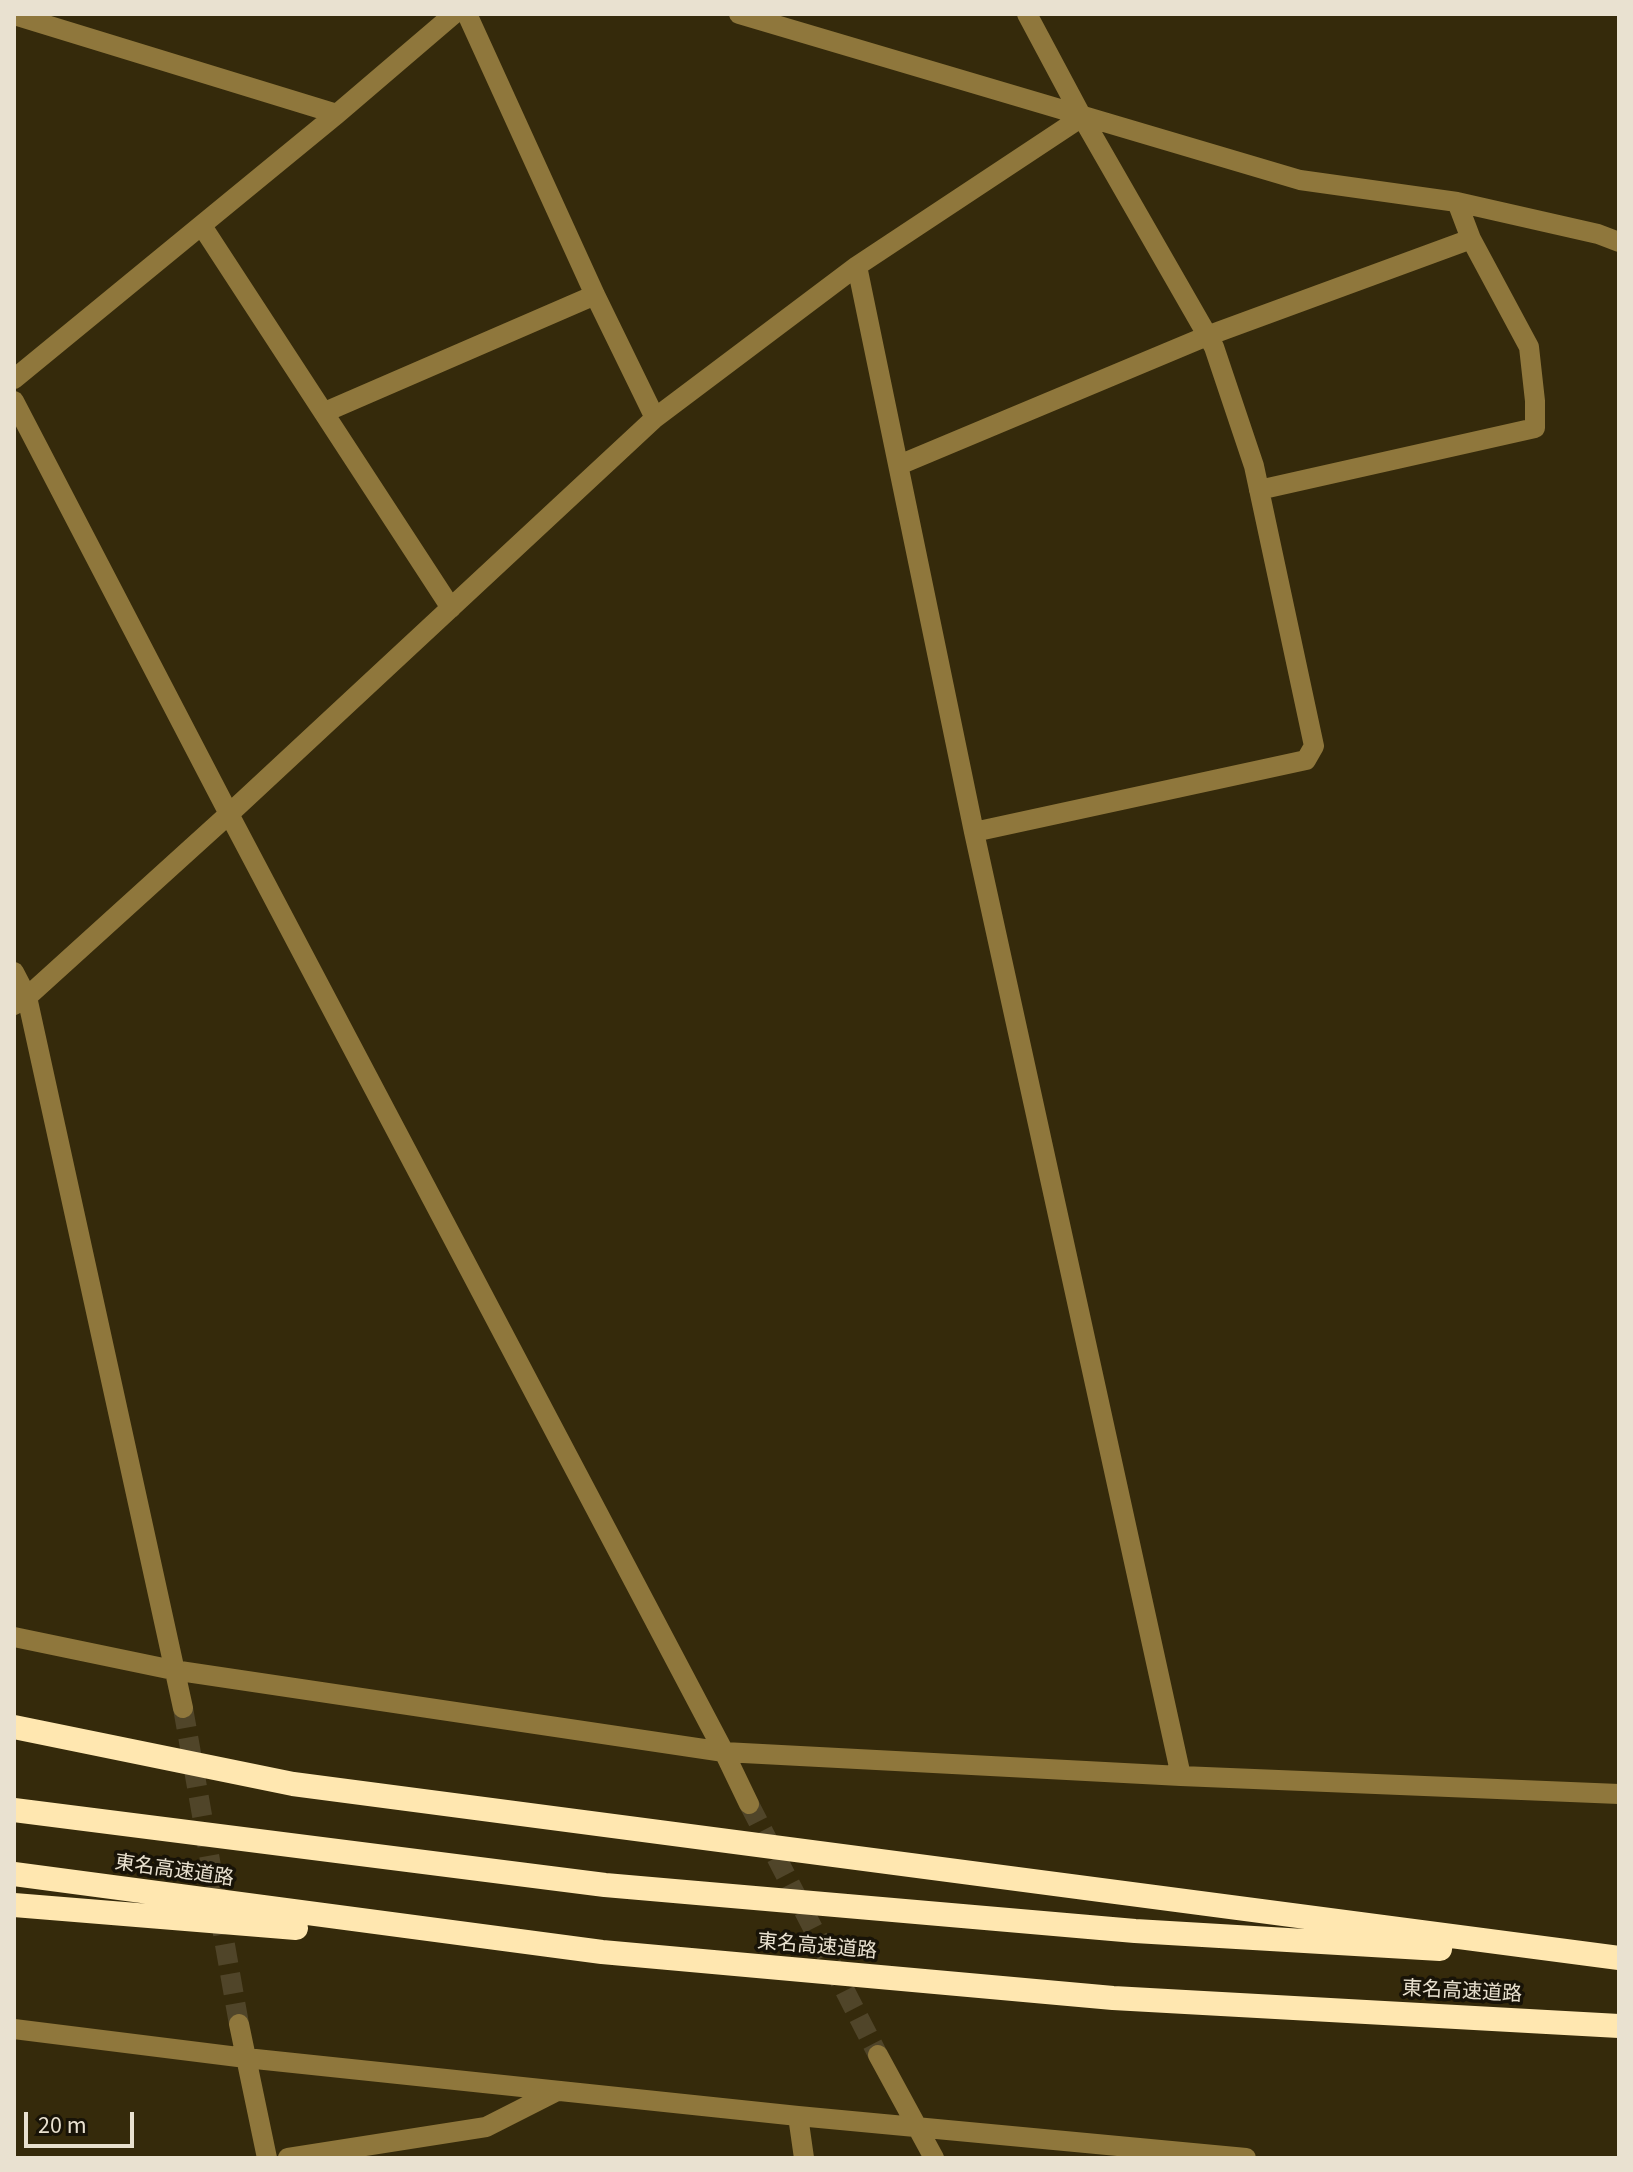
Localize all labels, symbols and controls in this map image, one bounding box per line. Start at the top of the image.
street label: 東名高速道路 [113,1852,235,1892]
street label: 東名高速道路 [756,1931,878,1965]
street label: 東名高速道路 [1401,1978,1523,2008]
scale bar [28,2096,138,2146]
text: 20 m [38,2108,87,2143]

